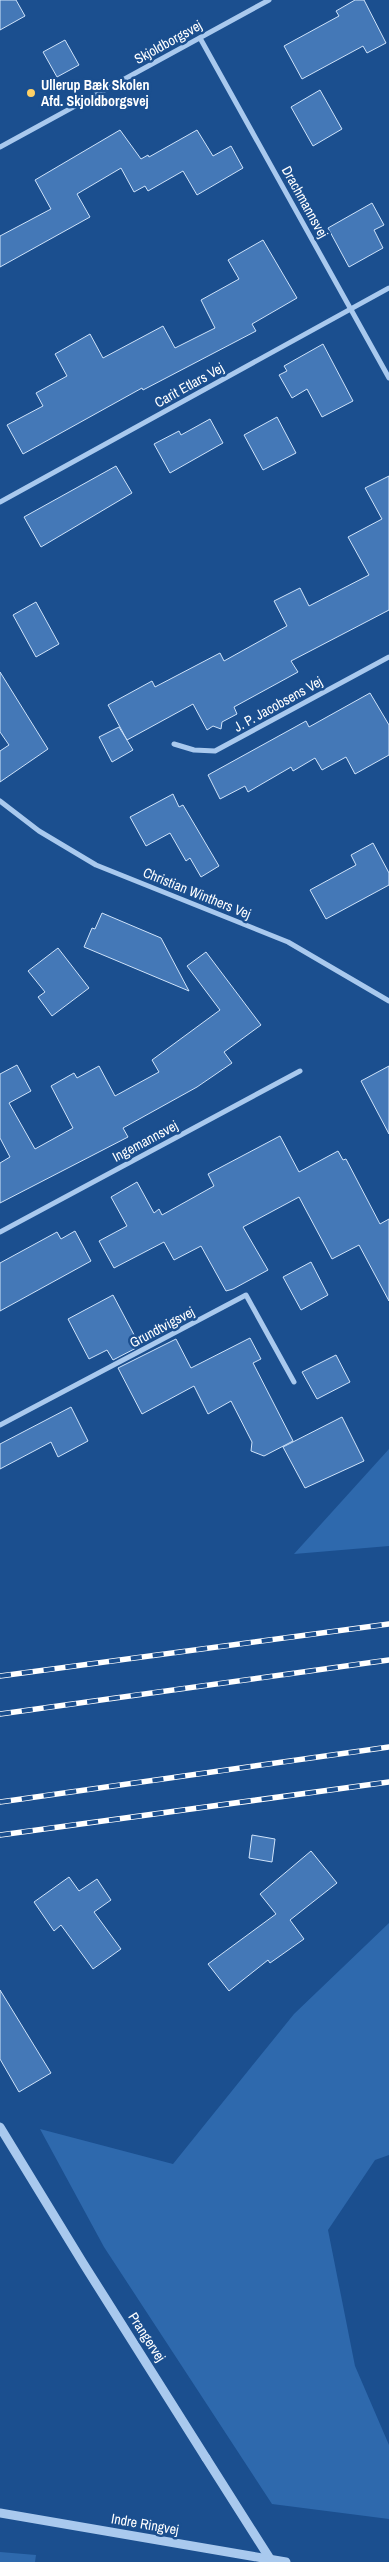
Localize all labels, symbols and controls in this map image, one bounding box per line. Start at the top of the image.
street label: Skjoldborgsvej [131,16,205,68]
place label: Ullerup Bæk Skolen Afd. Skjoldborgsvej [41,76,149,110]
marker: Ullerup Bæk Skolen Afd. Skjoldborgsvej [25,87,37,99]
street label: Drachmannsvej [278,163,332,241]
street label: Carit Etlars Vej [151,359,227,411]
street label: J. P. Jacobsens Vej [230,672,326,736]
street label: Christian Winthers Vej [140,863,254,923]
street label: Ingemannsvej [109,1116,181,1166]
street label: Grundtvigsvej [127,1302,197,1352]
street label: Prangervej [124,2309,170,2365]
street label: Indre Ringvej [110,2509,180,2539]

